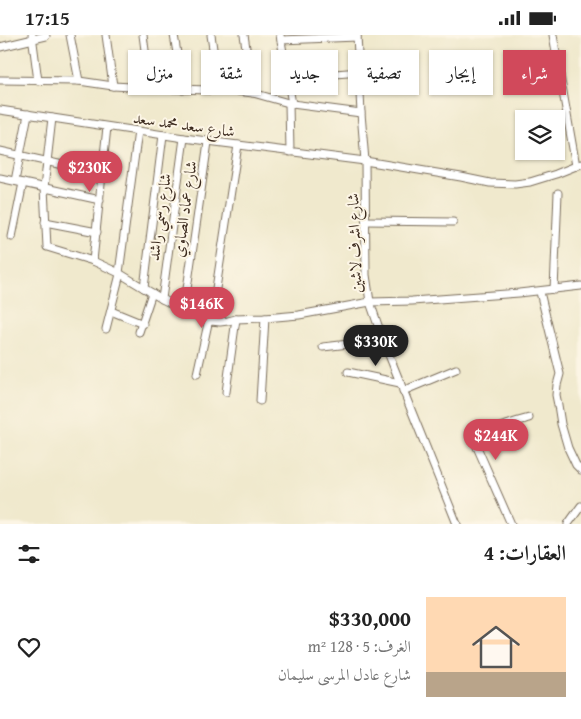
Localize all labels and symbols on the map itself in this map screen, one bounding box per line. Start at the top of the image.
street label: شارع سعد محمد سعد [131,105,236,145]
pin: $230K [55,151,125,193]
street label: شارع عماد الصاوي [165,159,205,259]
street label: شارع رسمي راشد [141,172,181,263]
street label: شارع اشرف لاشين [340,193,370,293]
pin: $146K [167,287,237,329]
pin: $330K [341,325,411,367]
pin: $244K [461,419,531,461]

